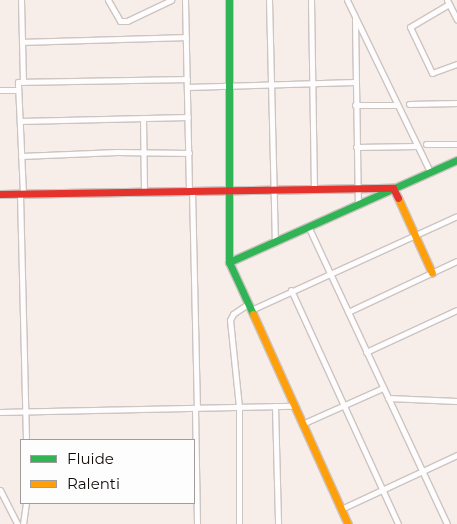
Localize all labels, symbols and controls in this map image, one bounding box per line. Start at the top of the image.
legend [20,439,195,504]
text: Fluide [67,449,114,468]
text: Ralenti [67,474,120,493]

